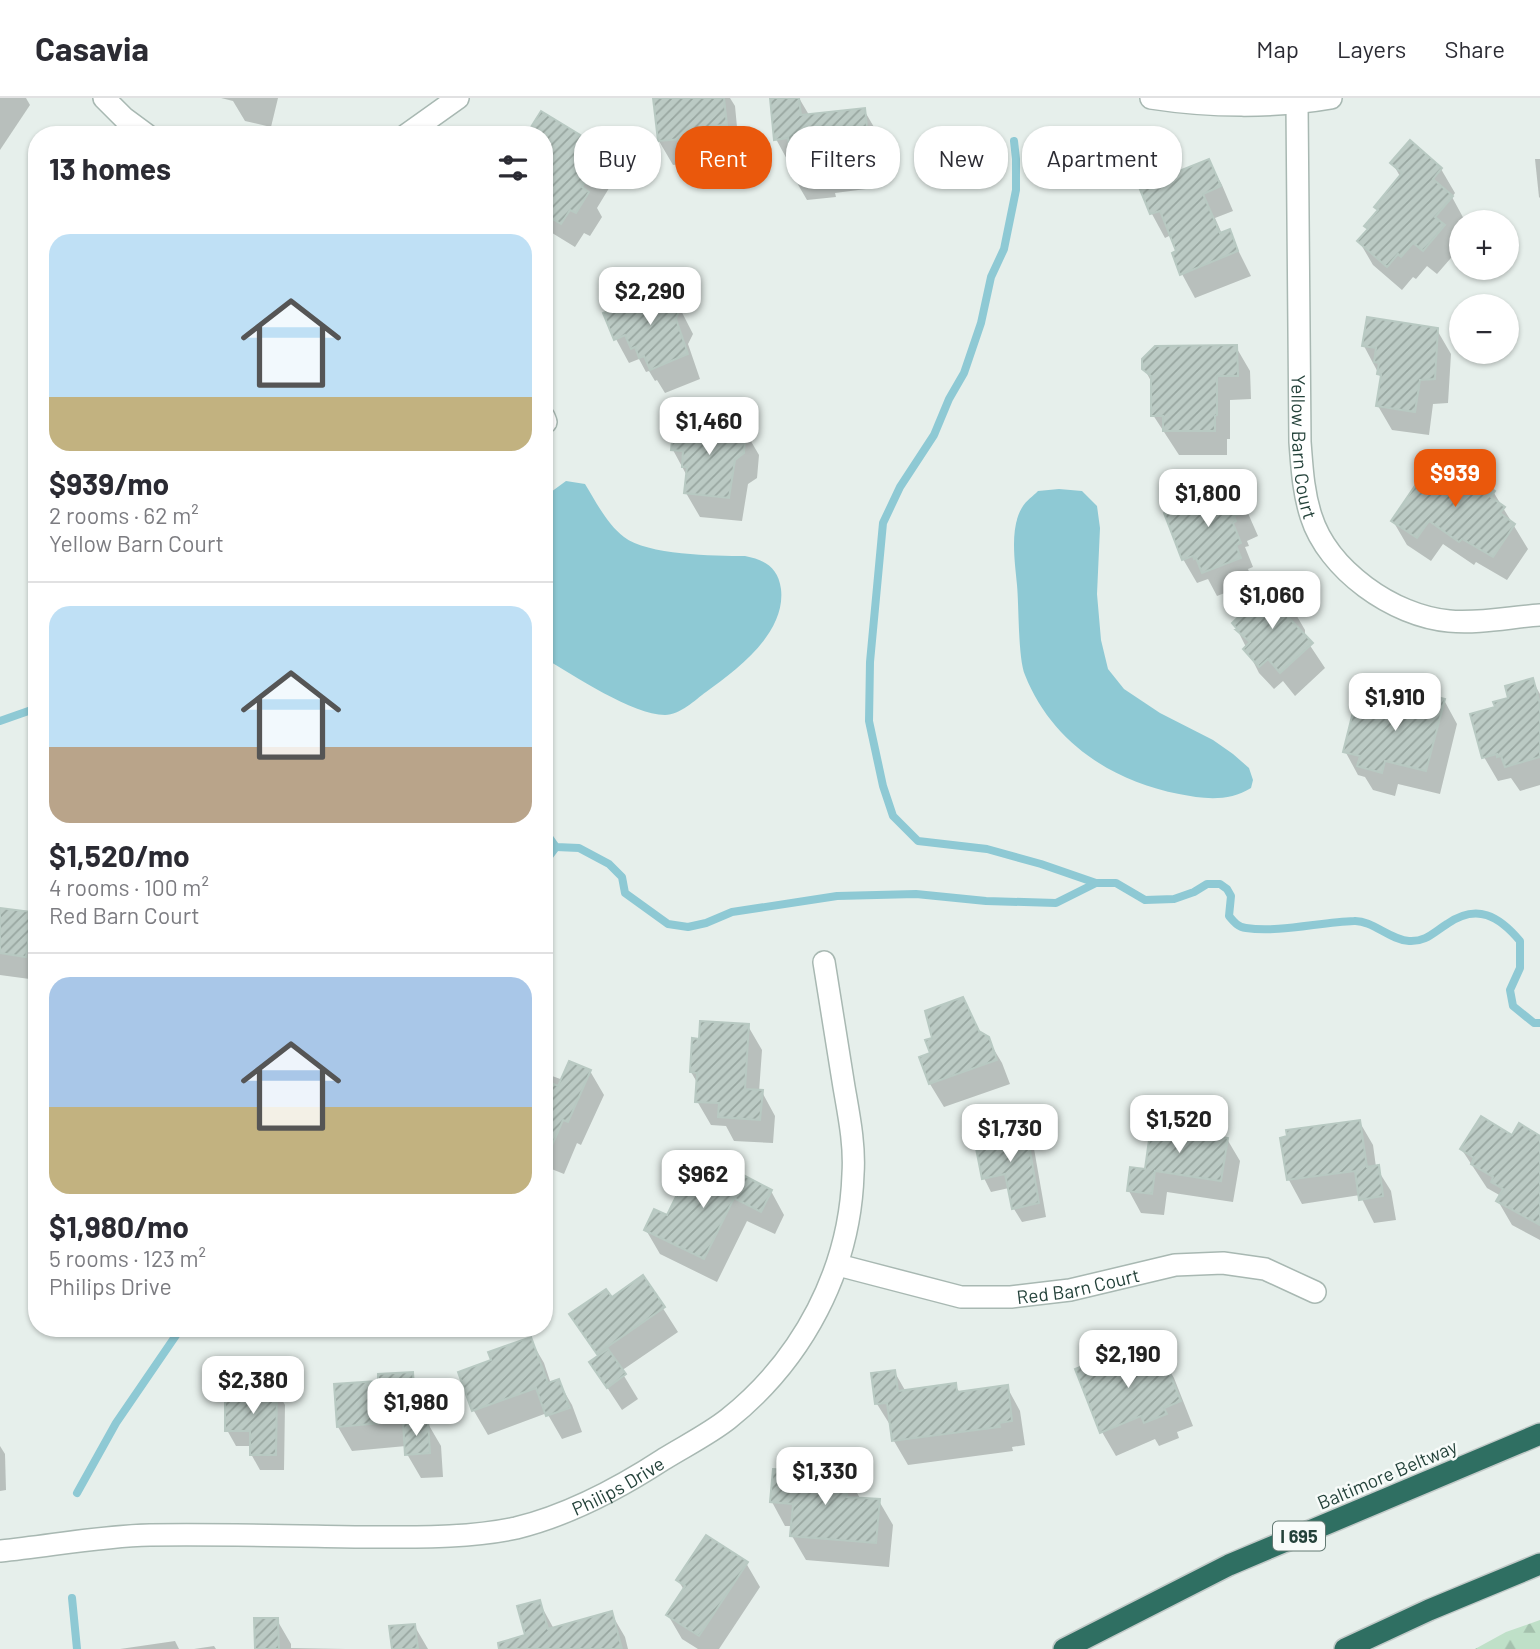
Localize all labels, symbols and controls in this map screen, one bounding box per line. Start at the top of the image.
text: Casavia [35,28,149,68]
text: Map [1256,34,1299,63]
text: Layers [1337,34,1406,63]
text: Share [1444,34,1505,63]
chip: Buy [574,126,661,189]
chip: Rent [675,126,772,189]
chip: Filters [786,126,900,189]
chip: New [914,126,1008,189]
chip: Apartment [1022,126,1182,189]
icon: filters [494,149,532,187]
text: 13 homes [49,150,171,186]
map controls [1449,210,1519,364]
button: + [1449,210,1519,280]
pin: $2,290 [593,268,707,327]
text: $2,290 [615,276,685,304]
icon: home [228,280,354,406]
button: − [1449,294,1519,364]
street label: Yellow Barn Court [1288,375,1323,522]
pin: $1,460 [652,398,766,457]
text: $1,460 [676,406,742,434]
pin: $939 [1414,450,1496,509]
text: $939 [1430,458,1480,486]
text: $939/mo [49,465,169,501]
pin: $1,800 [1151,470,1265,529]
text: $1,800 [1175,478,1241,506]
text: 2 rooms · 62 m² [49,501,199,529]
text: Yellow Barn Court [49,529,224,557]
pin: $1,060 [1215,572,1329,631]
text: $1,060 [1239,580,1305,608]
icon: home [228,652,354,778]
pin: $1,910 [1338,674,1452,733]
text: $1,910 [1365,682,1425,710]
text: $1,520/mo [49,837,190,873]
text: 4 rooms · 100 m² [49,873,209,901]
text: Red Barn Court [49,901,200,929]
icon: home [228,1023,354,1149]
pin: $1,520 [1122,1096,1236,1155]
pin: $1,730 [953,1104,1067,1164]
text: $1,520 [1146,1104,1212,1132]
text: $1,730 [978,1113,1042,1141]
pin: $962 [662,1150,744,1210]
text: $962 [678,1159,728,1187]
text: $1,980/mo [49,1208,189,1244]
text: 5 rooms · 123 m² [49,1244,206,1272]
street label: Red Barn Court [1015,1262,1142,1308]
text: Philips Drive [49,1272,172,1300]
pin: $2,190 [1071,1330,1185,1390]
text: $2,190 [1095,1339,1161,1367]
pin: $2,380 [196,1356,310,1416]
text: $2,380 [218,1365,288,1393]
pin: $1,980 [359,1378,473,1438]
text: $1,980 [383,1387,449,1415]
street label: Baltimore Beltway [1314,1434,1461,1514]
pin: $1,330 [768,1448,882,1507]
street label: Philips Drive [568,1451,668,1520]
text: $1,330 [792,1456,858,1484]
road number: I 695 [1273,1521,1325,1550]

